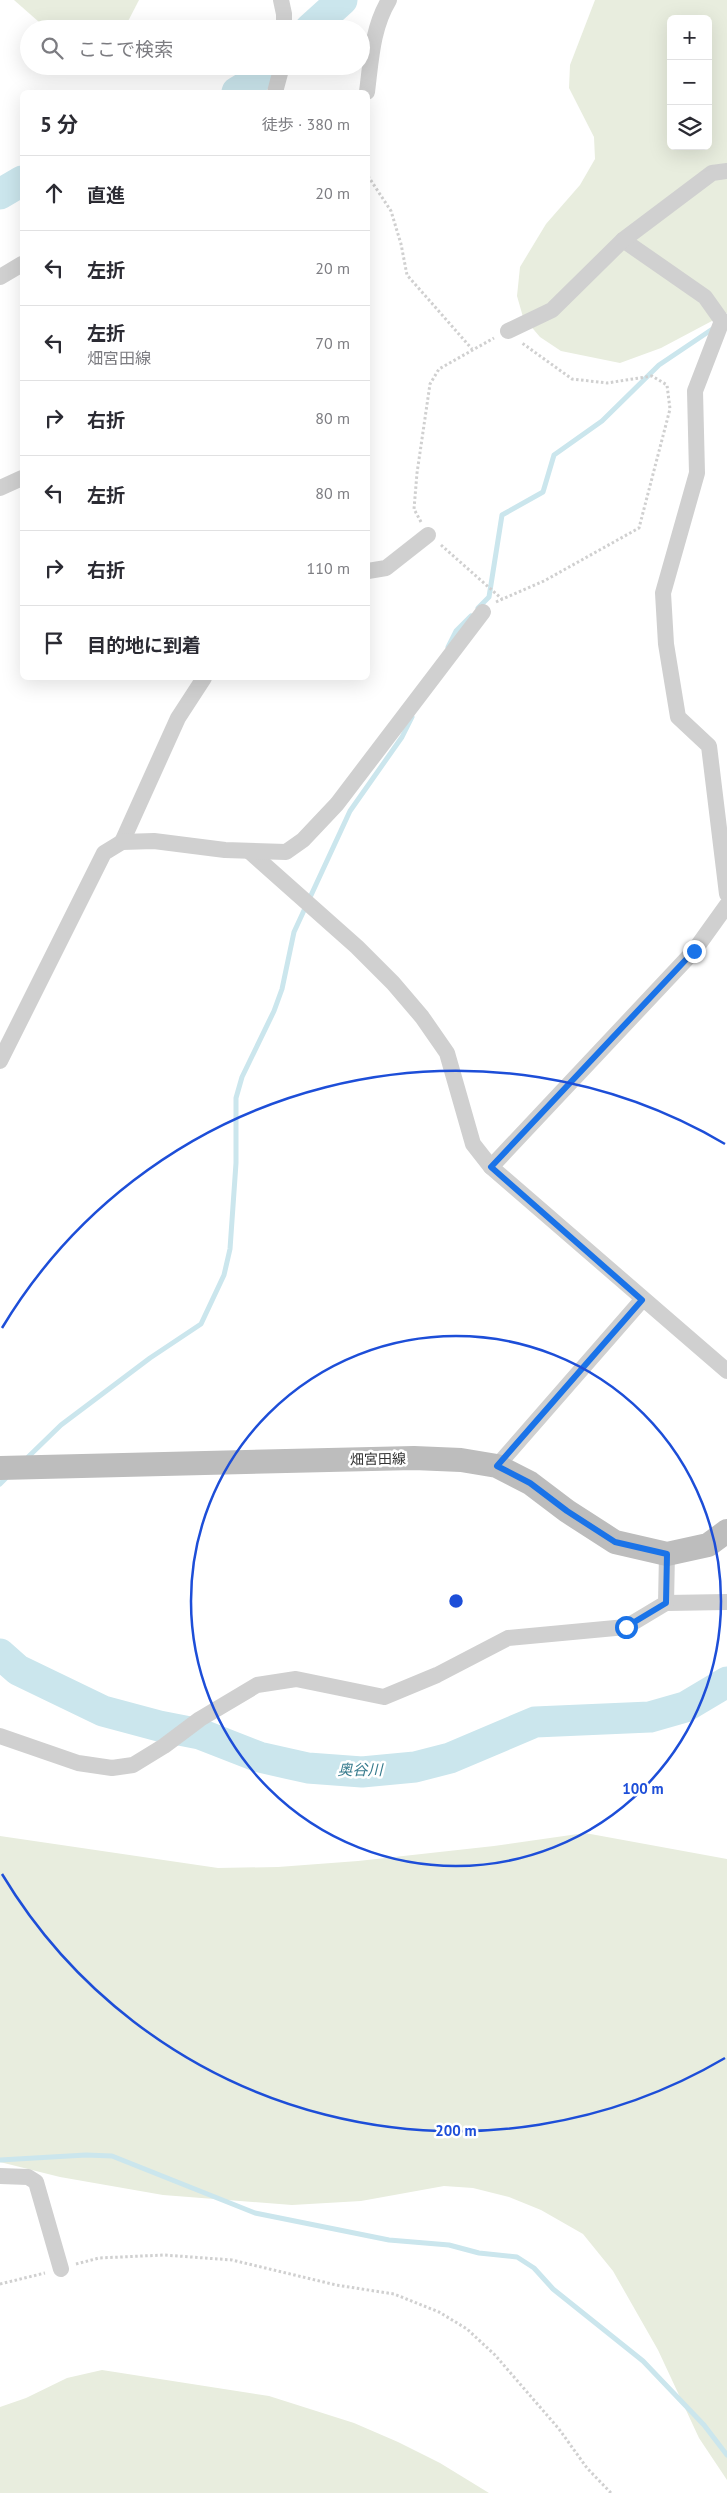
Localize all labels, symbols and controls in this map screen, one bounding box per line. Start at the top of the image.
map controls [667,15,712,150]
button: + [667,15,712,60]
search box [20,20,370,75]
icon: search [38,34,66,62]
text: ここで検索 [78,37,173,61]
button: − [667,60,712,105]
button: layers [667,105,712,150]
text: 5 分 [40,111,78,138]
text: 徒歩 · 380 m [262,114,350,134]
icon: ahead [40,179,68,207]
text: 直進 [87,183,125,207]
text: 20 m [315,183,350,203]
icon: left [40,254,68,282]
text: 左折 [87,258,125,282]
text: 20 m [315,258,350,278]
text: 左折 [87,321,125,345]
icon: left [40,329,68,357]
text: 70 m [315,333,350,353]
text: 畑宮田線 [87,348,151,368]
icon: right [40,404,68,432]
text: 右折 [87,408,125,432]
text: 80 m [315,408,350,428]
icon: left [40,479,68,507]
text: 左折 [87,483,125,507]
text: 80 m [315,483,350,503]
icon: right [40,554,68,582]
text: 右折 [87,558,125,582]
text: 110 m [307,558,350,578]
icon: arrive [40,629,68,657]
text: 目的地に到着 [87,633,201,657]
route end [683,940,706,963]
street label: 畑宮田線 [350,1450,406,1468]
centre of rings [447,1592,465,1610]
route start [615,1616,638,1639]
water label: 奥谷川 [337,1760,384,1779]
text: 100 m [622,1779,664,1798]
text: 200 m [435,2121,477,2140]

